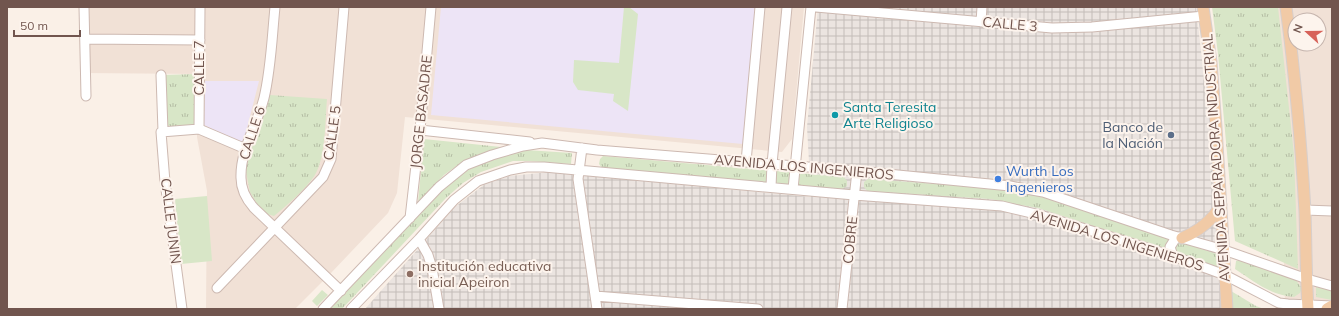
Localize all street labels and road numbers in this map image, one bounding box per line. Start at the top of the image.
street label: CALLE 3 [982,13,1038,35]
street label: AVENIDA SEPARADORA INDUSTRIAL [1198,33,1234,283]
street label: CALLE 7 [190,40,208,96]
street label: JORGE BASADRE [406,54,436,170]
street label: CALLE 6 [235,104,269,162]
street label: CALLE 5 [319,104,345,162]
street label: AVENIDA LOS INGENIEROS [713,150,895,184]
street label: CALLE JUNIN [157,177,185,265]
street label: AVENIDA LOS INGENIEROS [1028,205,1206,275]
street label: COBRE [839,215,861,265]

